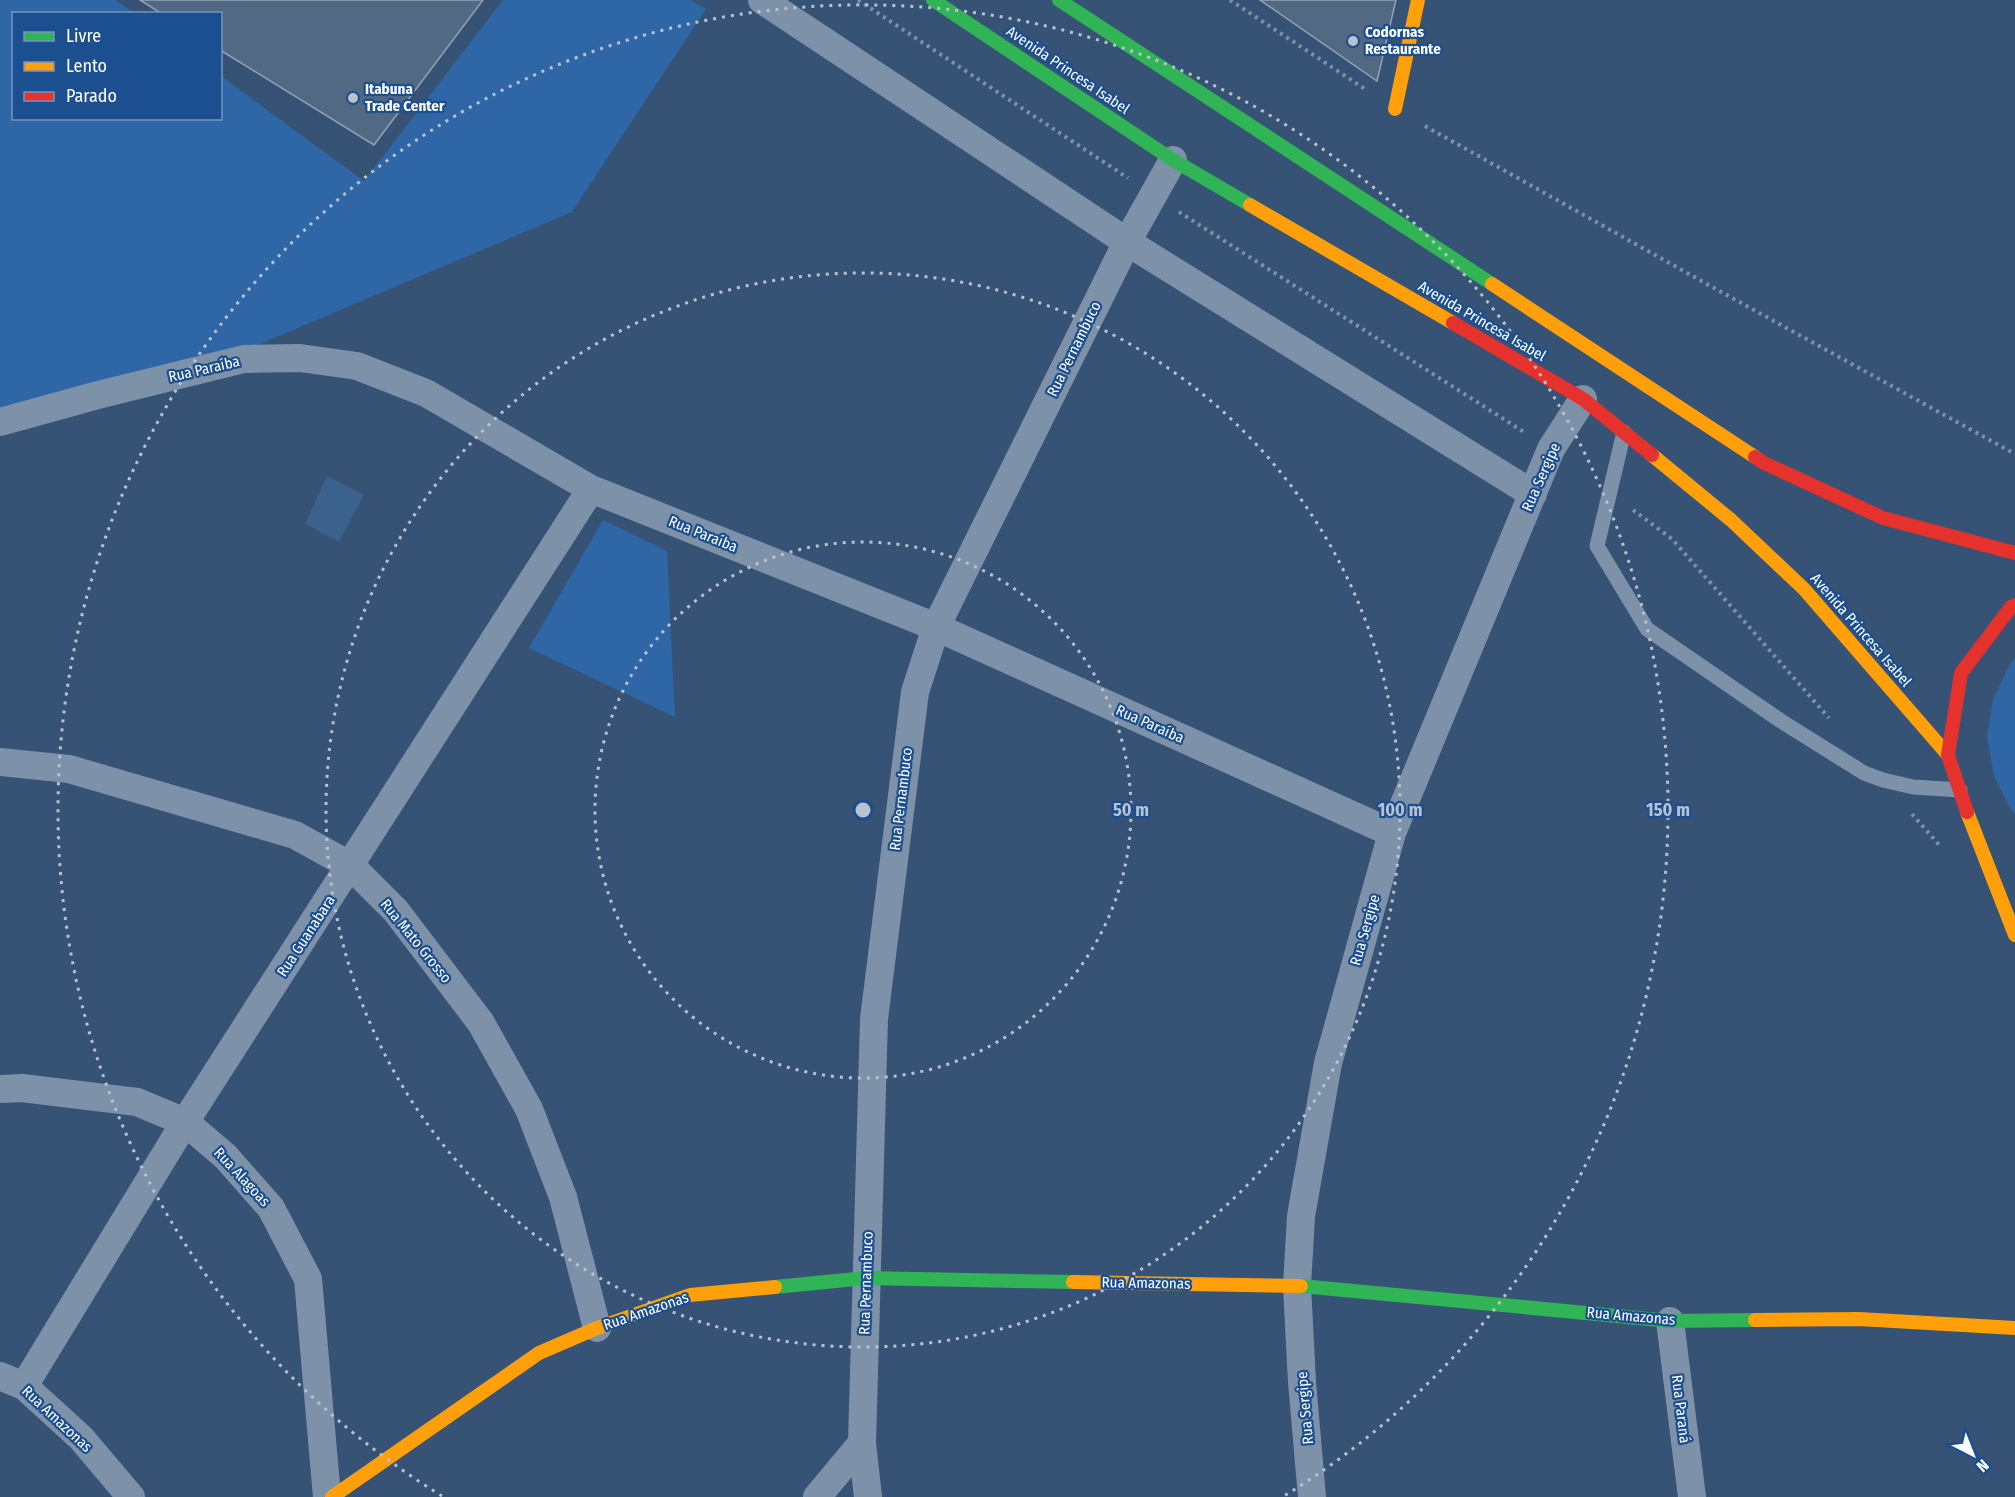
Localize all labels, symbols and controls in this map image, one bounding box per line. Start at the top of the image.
legend [12,12,222,120]
street label: Avenida Princesa Isabel [1003,22,1133,118]
place label: Codornas Restaurante [1365,23,1441,58]
text: Livre [66,25,101,47]
marker: Codornas Restaurante [1346,34,1360,48]
text: Lento [66,55,107,77]
place label: Itabuna Trade Center [365,80,445,115]
text: Parado [66,85,117,107]
marker: Itabuna Trade Center [346,91,360,105]
street label: Avenida Princesa Isabel [1415,277,1549,365]
street label: Rua Pernambuco [1043,298,1105,399]
street label: Rua Paraíba [167,352,241,386]
street label: Rua Sergipe [1518,440,1564,514]
street label: Rua Paraíba [666,512,740,556]
street label: Avenida Princesa Isabel [1807,570,1915,691]
street label: Rua Paraíba [1113,701,1187,747]
street label: Rua Pernambuco [886,746,916,851]
text: 50 m [1113,799,1149,821]
text: 100 m [1378,799,1422,821]
text: 150 m [1646,799,1690,821]
centre of rings [853,800,873,820]
street label: Rua Guanabara [273,892,339,980]
street label: Rua Sergipe [1346,892,1384,968]
street label: Rua Mato Grosso [377,895,455,987]
street label: Rua Alagoas [210,1144,274,1210]
street label: Rua Pernambuco [855,1231,877,1335]
street label: Rua Amazonas [1101,1273,1191,1293]
street label: Rua Amazonas [601,1288,691,1334]
street label: Rua Amazonas [1586,1303,1676,1329]
street label: Rua Sergipe [1293,1371,1317,1445]
street label: Rua Paraná [1668,1374,1694,1444]
street label: Rua Amazonas [18,1382,96,1456]
north arrow [1943,1425,2003,1485]
text: N [1973,1456,1993,1476]

